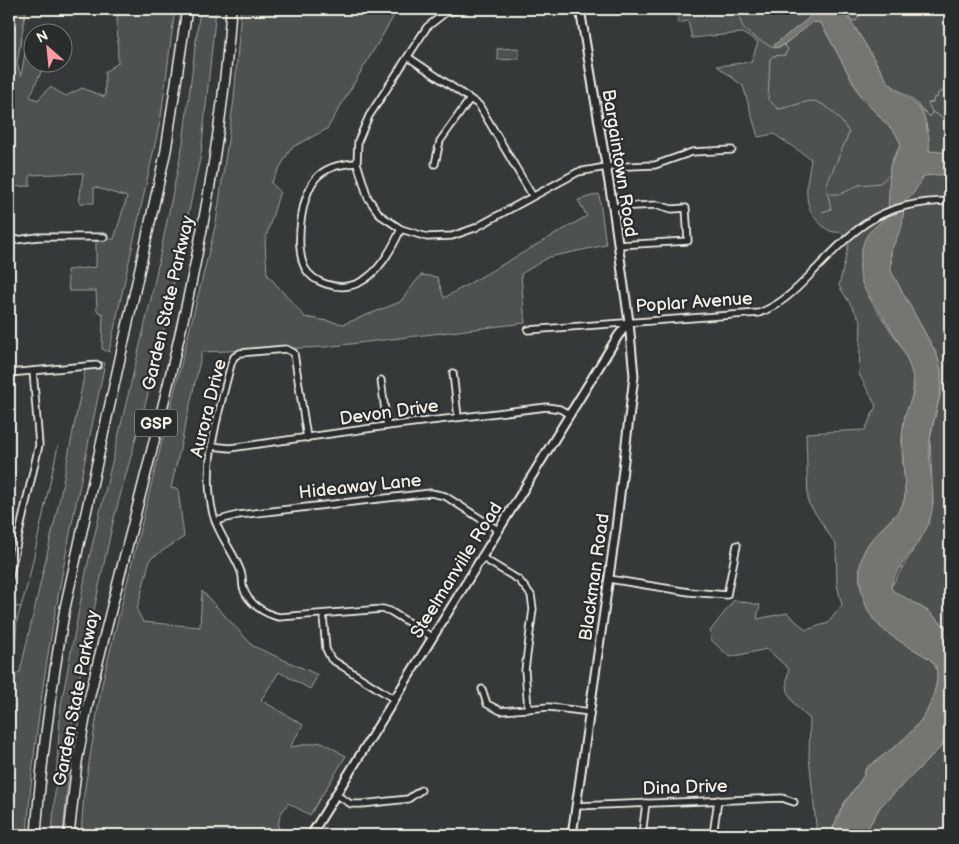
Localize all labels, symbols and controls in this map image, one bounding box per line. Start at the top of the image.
north arrow [22,22,72,72]
text: N [34,27,51,47]
street label: Bargaintown Road [597,88,642,238]
street label: Garden State Parkway [138,213,199,392]
street label: Poplar Avenue [635,288,754,317]
street label: Aurora Drive [186,356,231,460]
street label: Devon Drive [338,395,440,430]
road number: GSP [135,409,177,436]
street label: Hideaway Lane [298,470,423,503]
street label: Steelmanville Road [406,498,507,642]
street label: Blackman Road [575,512,614,642]
street label: Garden State Parkway [49,608,104,788]
street label: Dina Drive [642,776,728,799]

